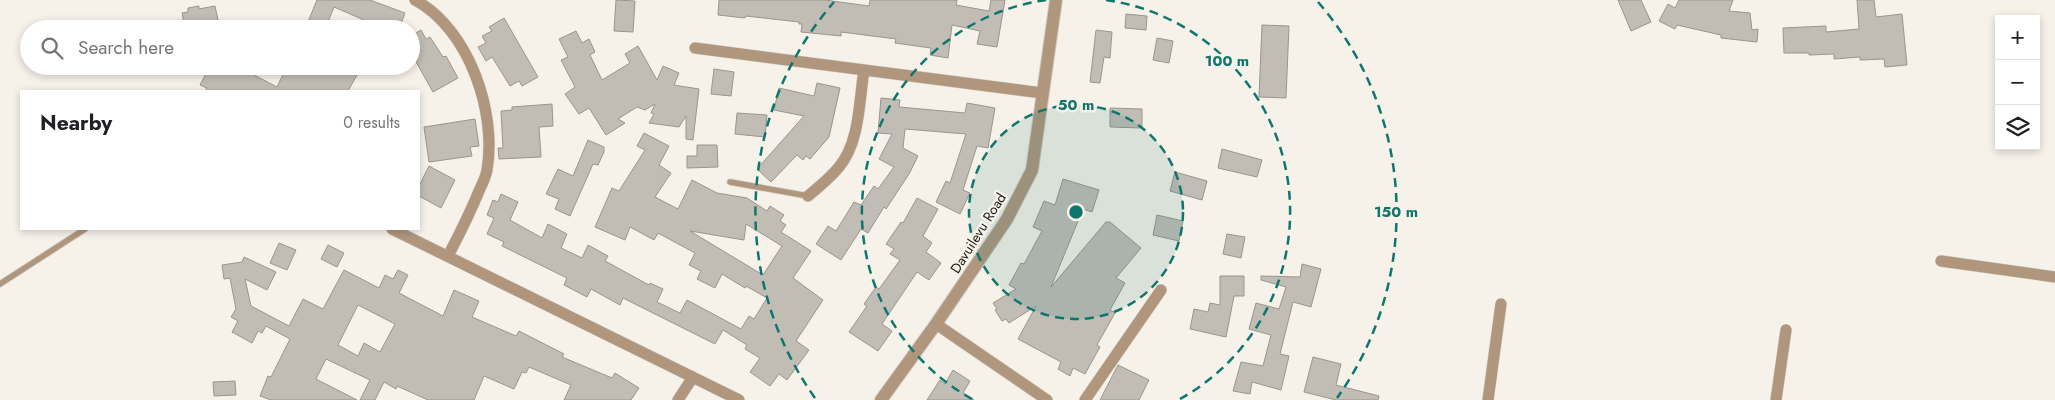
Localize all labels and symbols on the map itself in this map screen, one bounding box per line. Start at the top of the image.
text: 100 m [1205,50,1249,72]
text: 50 m [1058,94,1094,116]
street label: Davuilevu Road [945,189,1011,277]
text: 150 m [1374,201,1418,223]
centre of rings [1067,203,1085,221]

